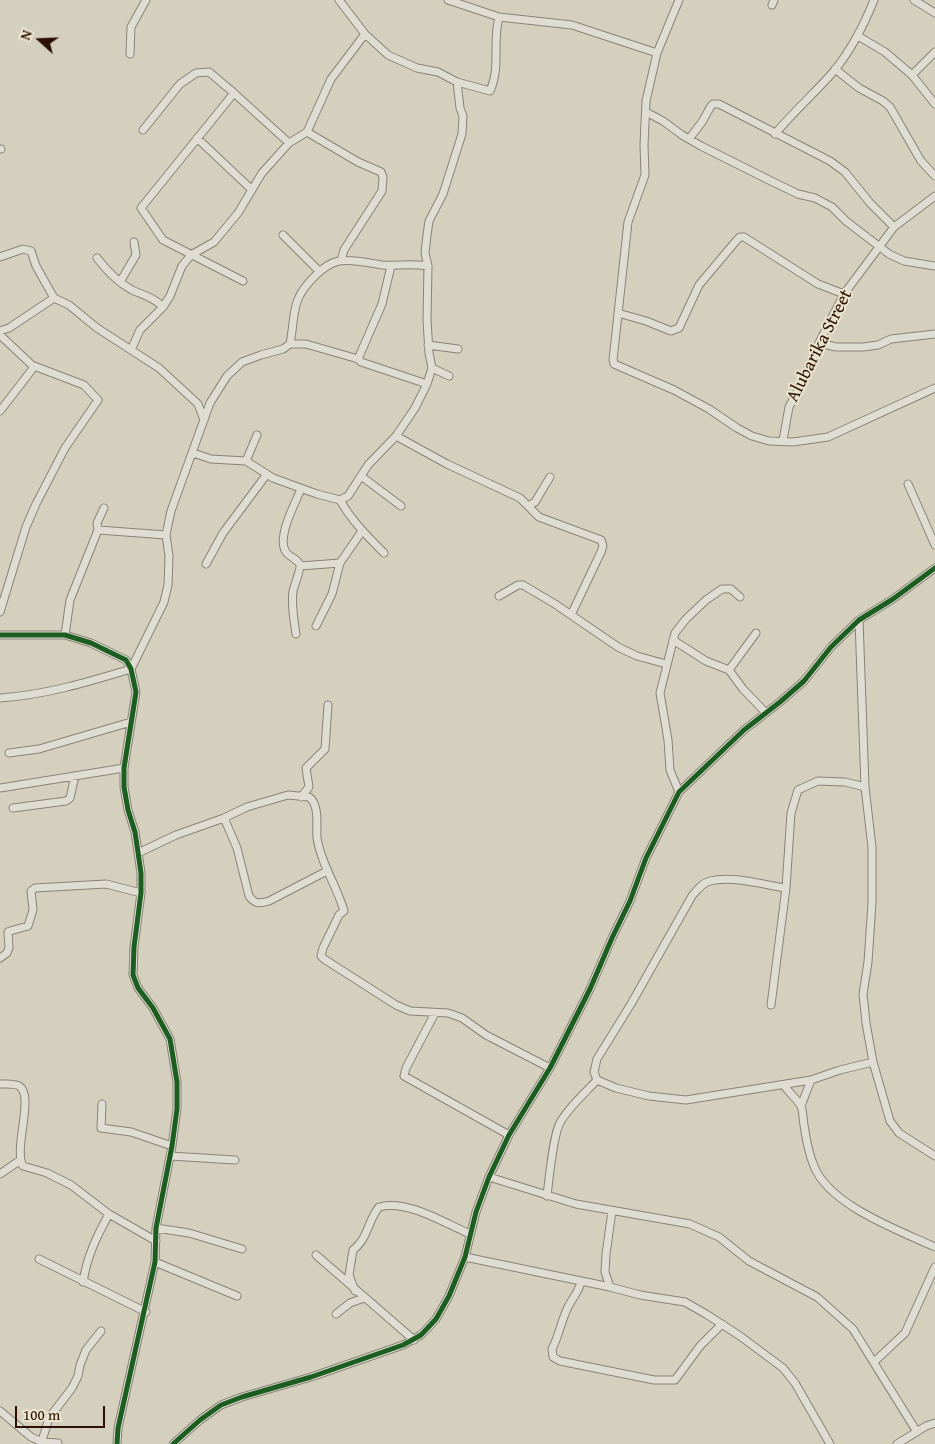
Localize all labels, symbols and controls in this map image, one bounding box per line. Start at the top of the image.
north arrow [15,15,65,65]
text: N [15,27,37,43]
street label: Alubarika Street [782,286,858,406]
scale bar [18,1396,108,1428]
text: 100 m [23,1404,60,1425]

